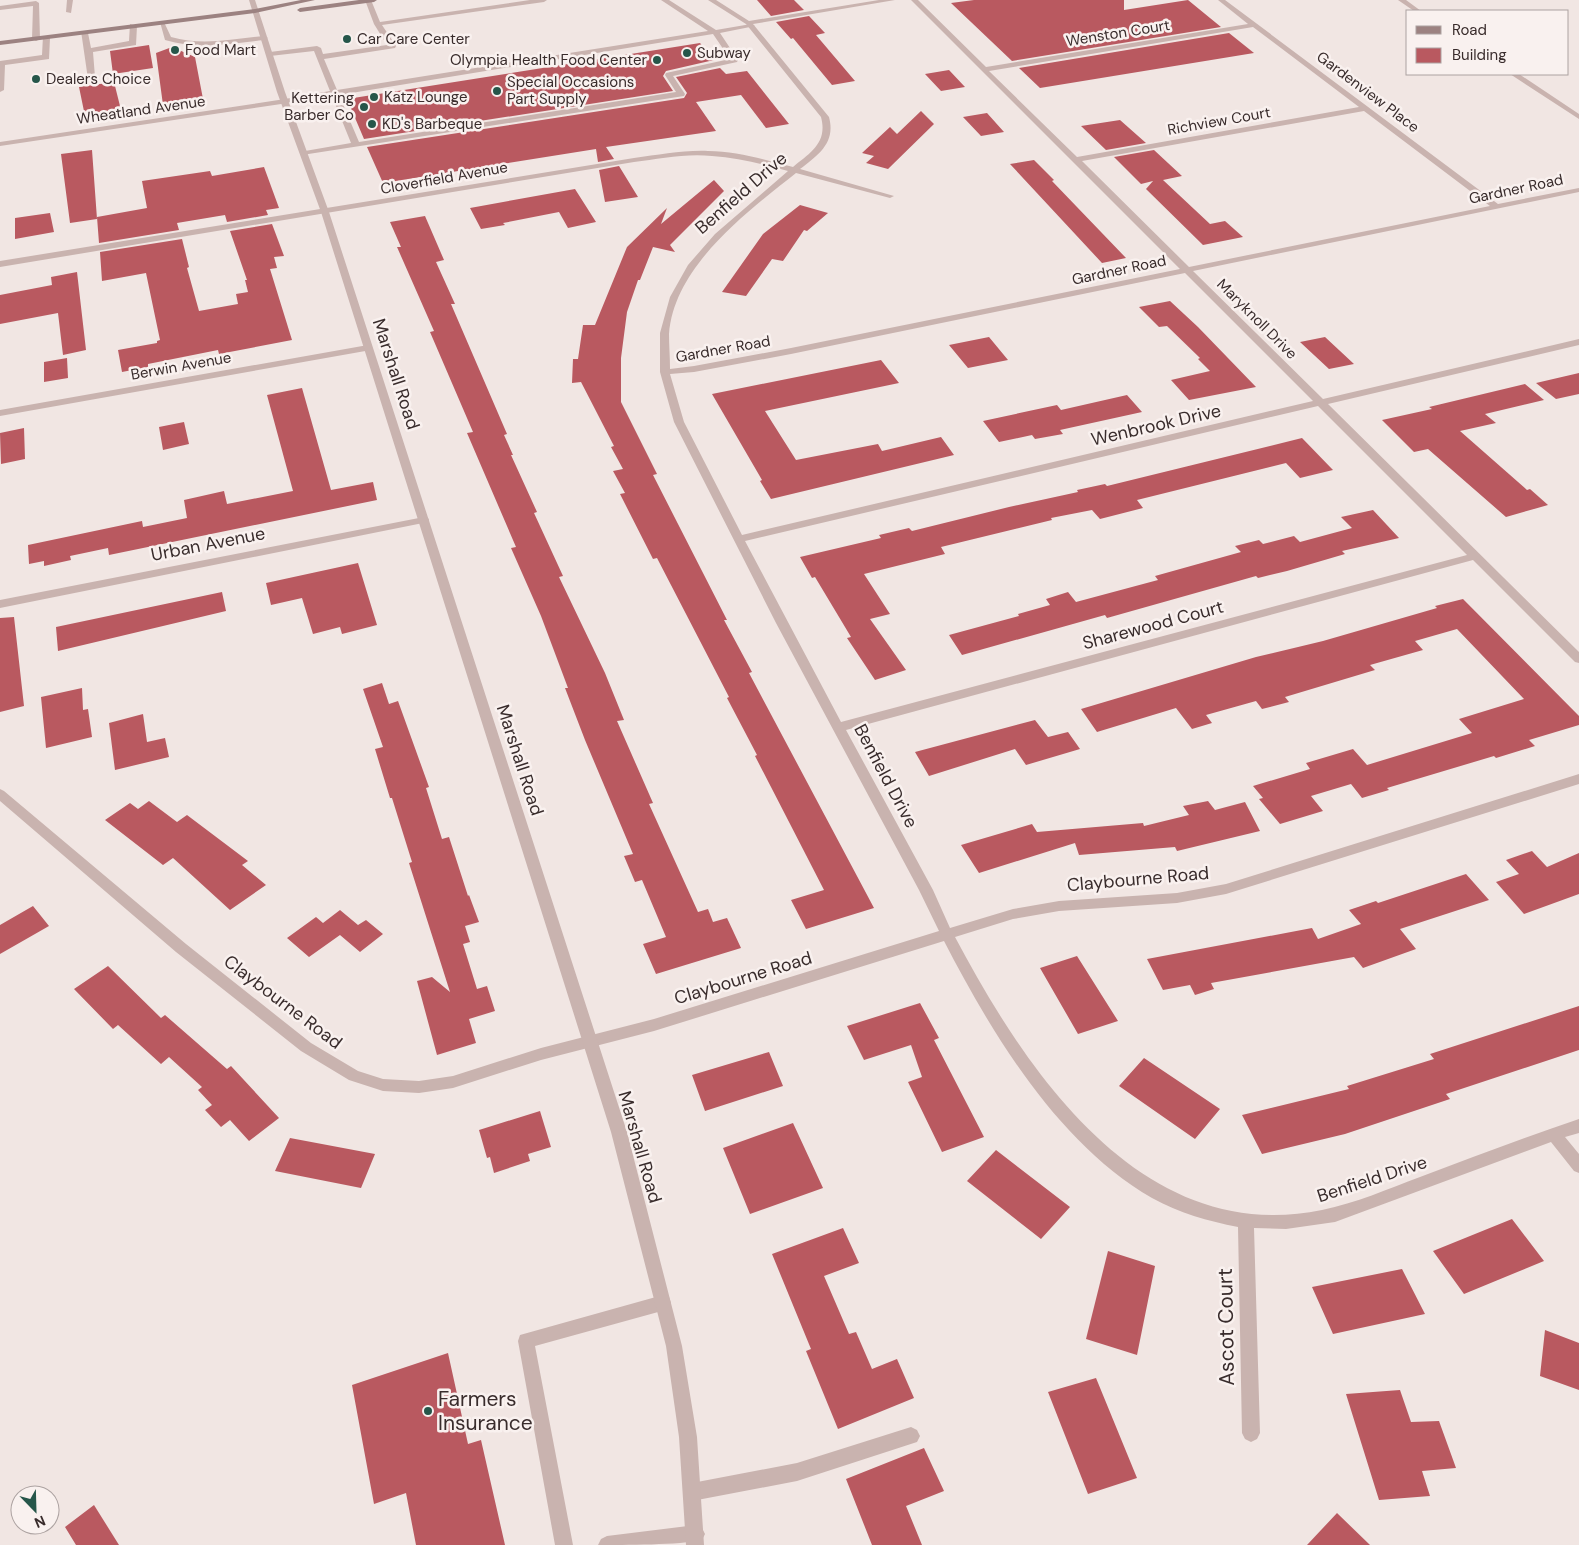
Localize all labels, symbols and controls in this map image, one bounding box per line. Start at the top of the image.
legend [1406,10,1569,75]
street label: Wenston Court [1065,15,1171,51]
text: Road [1452,20,1487,40]
place label: Car Care Center [357,29,470,49]
marker: Car Care Center [341,33,353,45]
place label: Food Mart [185,40,256,60]
place label: Subway [697,43,752,63]
marker: Food Mart [169,44,181,56]
text: Building [1452,45,1507,65]
marker: Subway [681,47,693,59]
street label: Gardenview Place [1313,47,1423,137]
place label: Olympia Health Food Center [450,50,647,70]
marker: Olympia Health Food Center [651,54,663,66]
place label: Dealers Choice [46,69,151,89]
place label: Special Occasions Part Supply [507,72,634,109]
marker: Dealers Choice [30,73,42,85]
marker: Special Occasions Part Supply [491,85,503,97]
place label: Katz Lounge [384,87,467,107]
place label: Kettering Barber Co [284,88,354,125]
street label: Wheatland Avenue [75,91,207,129]
marker: Katz Lounge [368,91,380,103]
marker: Kettering Barber Co [358,101,370,113]
street label: Richview Court [1166,102,1272,140]
place label: KD's Barbeque [382,114,482,134]
marker: KD's Barbeque [366,118,378,130]
street label: Benfield Drive [690,146,792,240]
street label: Cloverfield Avenue [379,157,509,199]
street label: Gardner Road [1467,169,1565,209]
street label: Gardner Road [1070,250,1168,290]
street label: Maryknoll Drive [1212,274,1302,364]
street label: Marshall Road [367,315,425,433]
street label: Gardner Road [674,331,772,367]
street label: Berwin Avenue [129,347,233,385]
street label: Wenbrook Drive [1089,398,1223,452]
street label: Urban Avenue [149,521,267,567]
street label: Sharewood Court [1080,595,1226,655]
street label: Marshall Road [491,701,549,819]
street label: Benfield Drive [849,720,923,832]
street label: Claybourne Road [1066,861,1210,897]
street label: Claybourne Road [671,946,815,1010]
street label: Claybourne Road [219,949,347,1055]
street label: Marshall Road [613,1088,667,1206]
street label: Benfield Drive [1314,1150,1430,1208]
street label: Ascot Court [1211,1268,1241,1386]
place label: Farmers Insurance [438,1385,533,1437]
marker: Farmers Insurance [422,1405,434,1417]
north arrow [10,1485,60,1535]
text: N [32,1512,48,1532]

